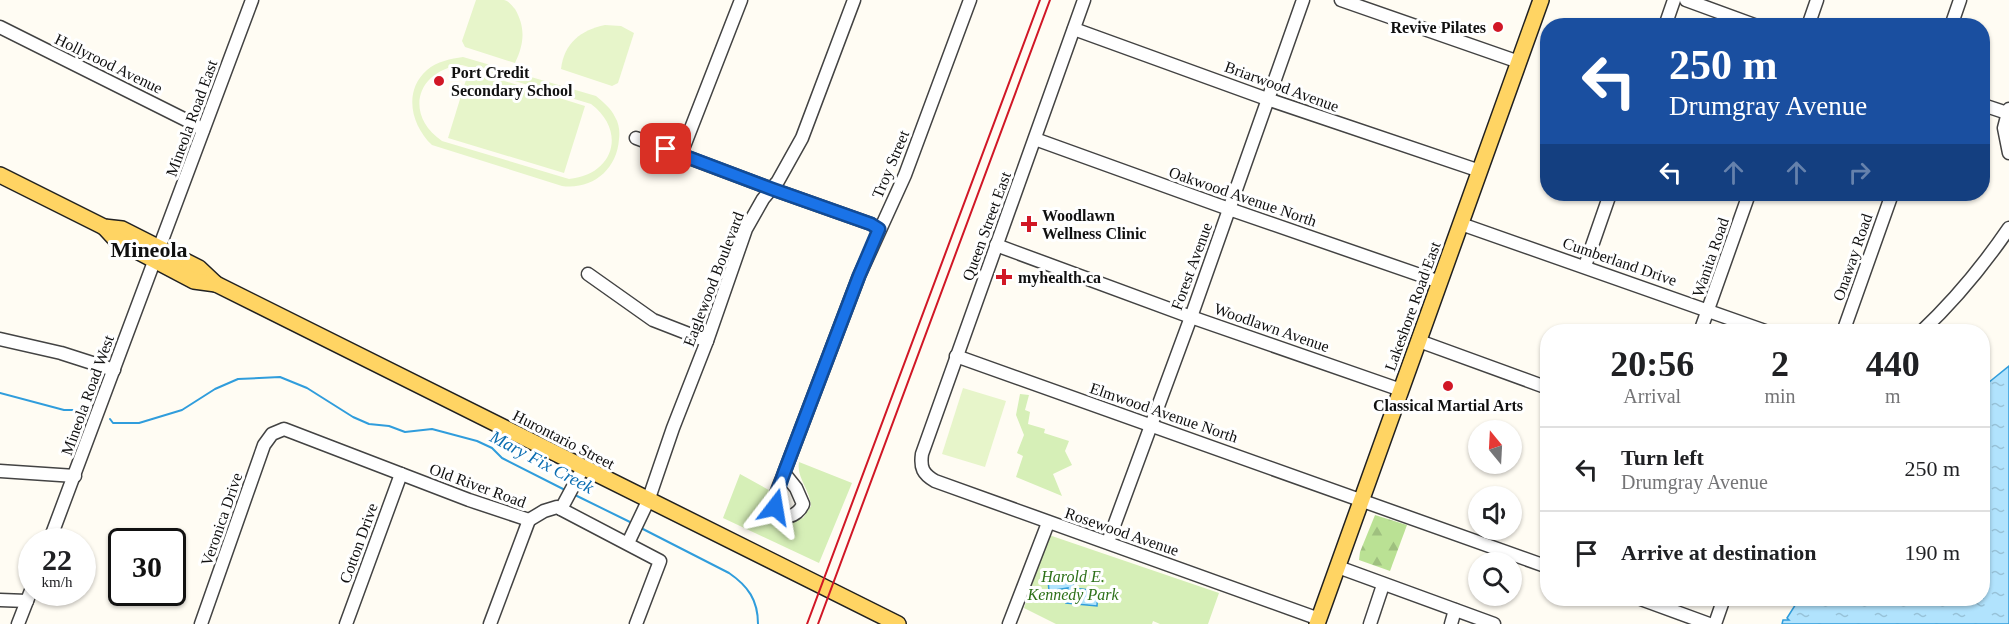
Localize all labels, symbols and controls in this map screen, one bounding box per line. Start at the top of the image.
place label: Revive Pilates [1390,19,1486,36]
marker: Revive Pilates [1491,20,1505,34]
street label: Hollyrood Avenue [52,30,165,98]
icon: left [1570,42,1648,120]
text: 250 m [1669,42,1778,88]
street label: Mineola Road East [163,57,221,179]
street label: Briarwood Avenue [1222,58,1341,115]
place label: Port Credit Secondary School [451,64,573,100]
marker: Port Credit Secondary School [432,74,446,88]
text: Drumgray Avenue [1669,91,1867,121]
pin [640,123,691,174]
street label: Troy Street [869,127,913,201]
icon: arrive [649,132,682,165]
icon: left [1654,156,1687,189]
icon: ahead [1717,156,1750,189]
icon: ahead [1780,156,1813,189]
icon: right [1843,156,1876,189]
street label: Oakwood Avenue North [1167,163,1319,230]
street label: Queen Street East [959,169,1014,283]
place label: Woodlawn Wellness Clinic [1042,207,1146,242]
street label: Eaglewood Boulevard [680,210,748,349]
street label: Onaway Road [1830,211,1876,303]
marker: Woodlawn Wellness Clinic [1020,215,1038,233]
street label: Wanita Road [1689,215,1732,299]
street label: Forest Avenue [1168,220,1215,312]
street label: Cumberland Drive [1561,234,1679,289]
district label: Mineola [111,237,188,262]
street label: Lakeshore Road East [1381,239,1444,373]
marker: myhealth.ca [995,268,1013,286]
place label: myhealth.ca [1018,269,1101,287]
street label: Woodlawn Avenue [1212,300,1332,355]
street label: Mineola Road West [58,332,117,457]
text: 20:56 [1610,344,1694,384]
text: 2 [1771,344,1789,384]
text: 440 [1866,344,1920,384]
street label: Elmwood Avenue North [1088,379,1240,446]
marker: Classical Martial Arts [1441,379,1455,393]
text: Arrival [1623,385,1681,407]
text: min [1764,385,1796,407]
text: m [1885,385,1901,407]
place label: Classical Martial Arts [1373,397,1523,414]
street label: Hurontario Street [510,407,618,473]
north arrow [1468,420,1522,474]
map controls [1468,420,1522,606]
water label: Mary Fix Creek [486,426,598,498]
text: Turn left [1621,445,1704,470]
icon: left [1570,453,1603,486]
text: 250 m [1904,456,1960,481]
street label: Old River Road [427,460,528,511]
street label: Veronica Drive [198,470,245,568]
text: Drumgray Avenue [1621,471,1768,493]
position arrow [743,475,807,539]
button: sound [1468,486,1522,540]
street label: Cotton Drive [336,501,381,586]
street label: Rosewood Avenue [1063,504,1181,559]
speed limit sign: 30 [108,528,186,606]
icon: arrive [1570,537,1603,570]
text: Arrive at destination [1621,540,1817,565]
text: 190 m [1904,540,1960,565]
text: 22 [42,543,72,576]
button: search [1468,552,1522,606]
park label: Harold E. Kennedy Park [1026,568,1119,604]
text: km/h [42,574,72,590]

